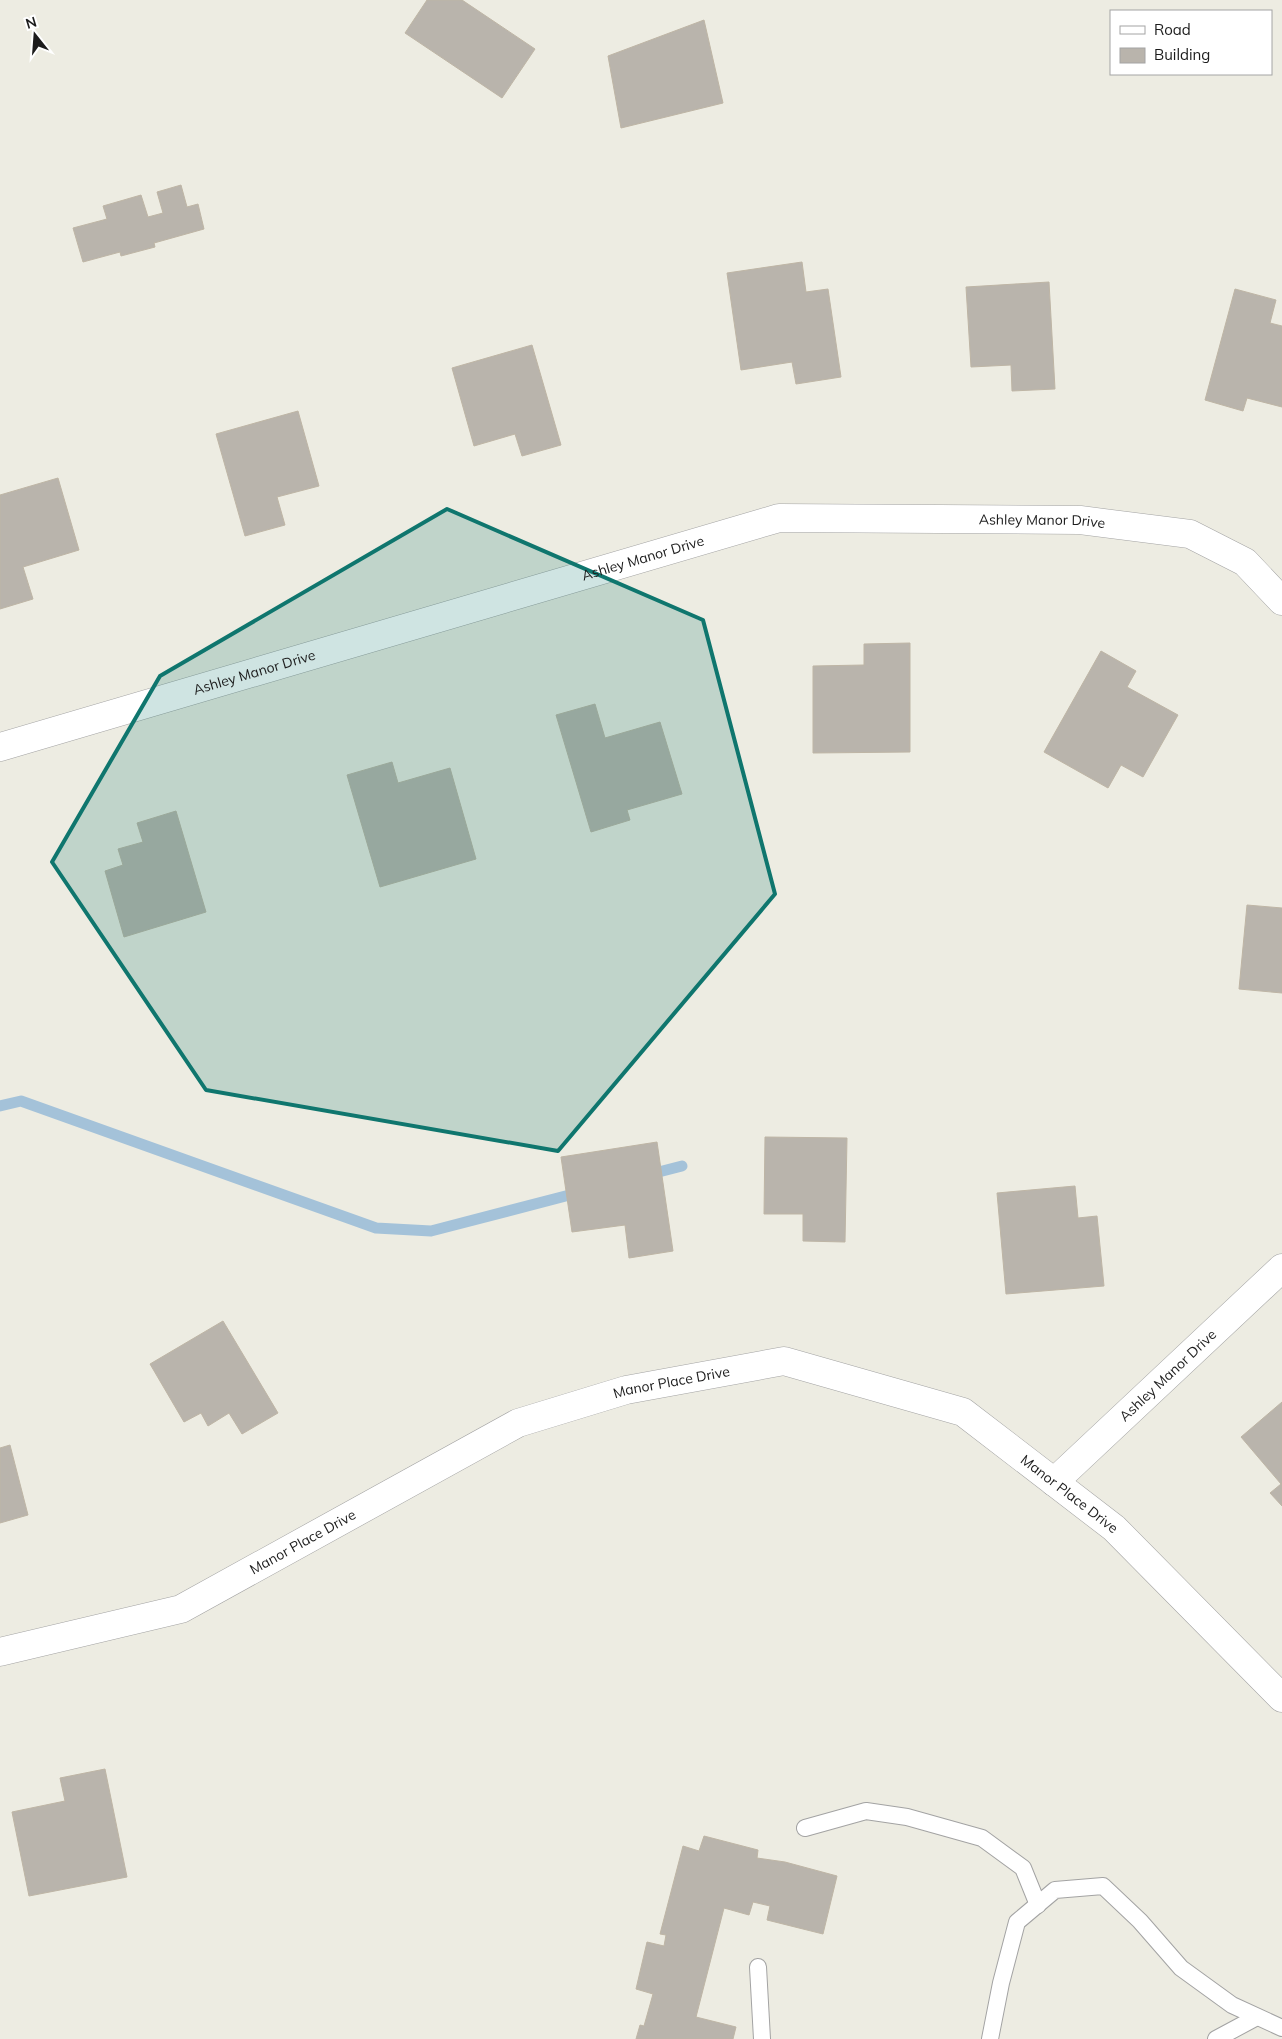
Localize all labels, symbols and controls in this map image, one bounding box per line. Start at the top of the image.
north arrow [10,10,60,60]
legend [1110,10,1272,75]
text: N [24,12,39,33]
text: Road [1154,20,1191,39]
text: Building [1154,45,1210,64]
street label: Ashley Manor Drive [979,510,1106,532]
street label: Ashley Manor Drive [580,532,706,585]
street label: Ashley Manor Drive [191,646,318,699]
street label: Ashley Manor Drive [1115,1325,1220,1425]
street label: Manor Place Drive [611,1362,731,1402]
street label: Manor Place Drive [1017,1451,1122,1537]
street label: Manor Place Drive [247,1505,359,1578]

